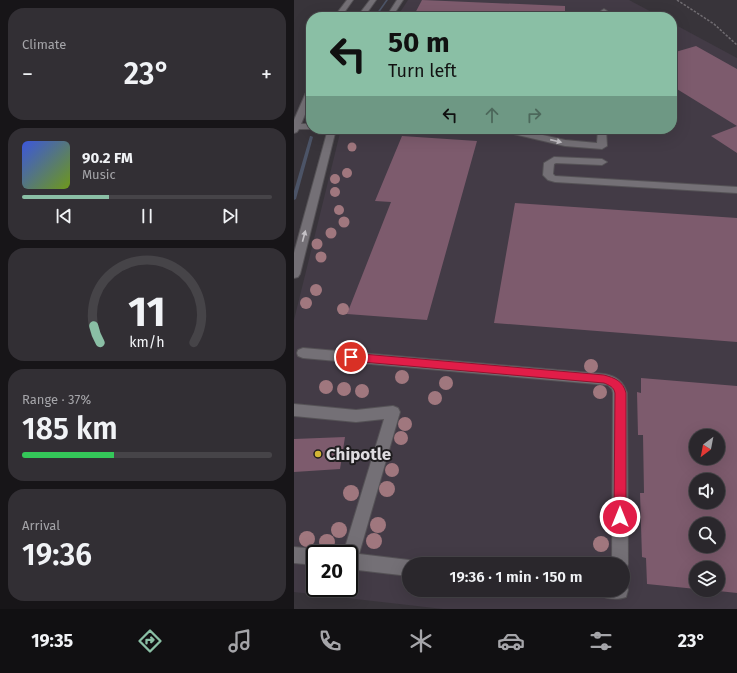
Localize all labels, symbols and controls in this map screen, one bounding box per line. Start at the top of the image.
text: 50 m [388,26,450,59]
icon: left [322,28,374,80]
text: Climate [22,37,66,52]
text: 23° [124,56,170,92]
text: Turn left [388,60,457,82]
text: − [22,61,33,88]
text: + [261,61,272,88]
icon: left [439,104,461,126]
icon: ahead [481,104,503,126]
icon: right [523,104,545,126]
one-way arrow [550,138,562,144]
text: 90.2 FM [82,149,133,167]
text: Music [82,167,116,182]
icon: previous [53,205,75,227]
icon: pause [136,205,158,227]
icon: next [219,205,241,227]
one-way arrow [301,230,307,242]
text: 11 [128,286,166,336]
text: km/h [129,333,165,350]
pin [334,340,368,374]
icon: arrive [340,346,362,368]
text: Range · 37% [22,392,91,407]
text: 185 km [22,411,118,447]
north arrow [689,429,725,465]
map controls [689,429,725,597]
place label: Chipotle [326,444,391,465]
marker: Chipotle [313,449,323,459]
button: sound [689,473,725,509]
position arrow [599,496,641,538]
button: search [689,517,725,553]
text: Arrival [22,518,60,533]
text: 19:36 [22,537,92,573]
speed limit sign: 20 [306,545,358,597]
button: layers [689,561,725,597]
text: 19:36 · 1 min · 150 m [450,568,582,586]
icon: directions [136,627,164,655]
icon: music [226,627,254,655]
icon: phone [316,627,344,655]
icon: climate [407,627,435,655]
icon: car [497,627,525,655]
icon: filters [587,627,615,655]
text: 19:35 [31,630,73,652]
text: 23° [678,630,706,652]

